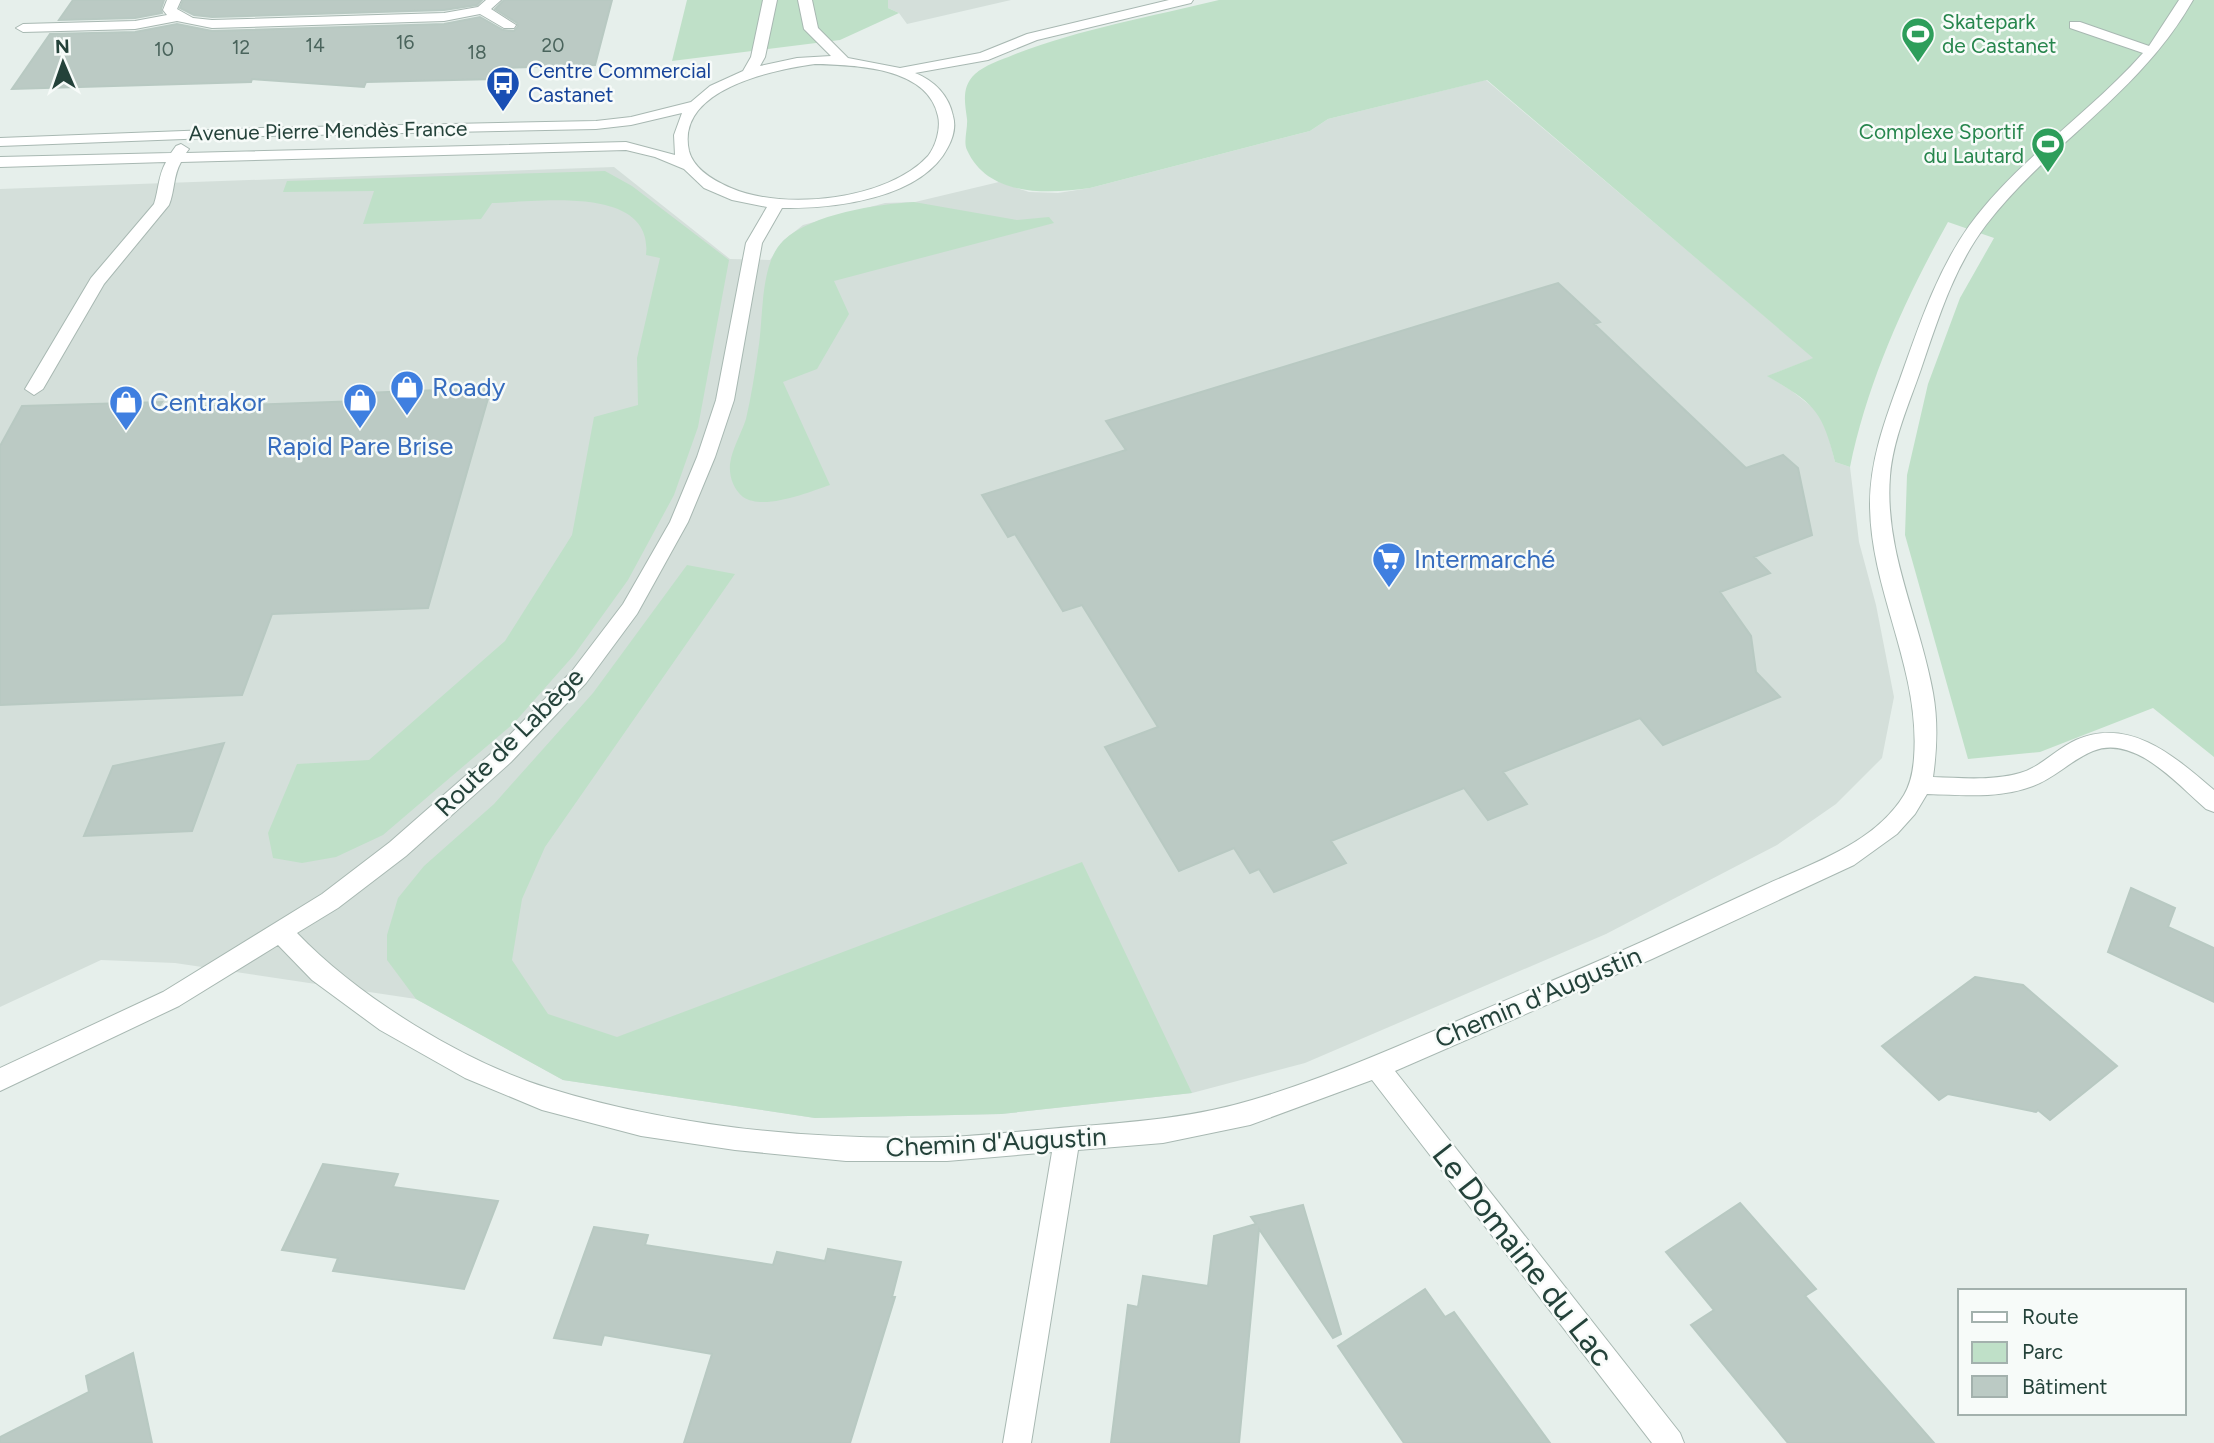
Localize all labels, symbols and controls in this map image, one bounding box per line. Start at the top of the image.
place label: Skatepark de Castanet [1942,9,2056,58]
sports icon: Skatepark de Castanet [1899,15,1937,64]
north arrow [28,28,98,98]
house number: 16 [396,31,415,54]
house number: 14 [305,34,325,57]
house number: 20 [542,34,564,57]
text: N [55,35,70,58]
house number: 12 [232,36,250,59]
house number: 10 [154,38,174,61]
house number: 18 [467,41,487,64]
place label: Centre Commercial Castanet [528,58,711,107]
bus stop icon: Centre Commercial Castanet [484,64,522,113]
street label: Avenue Pierre Mendès France [188,116,468,145]
place label: Complexe Sportif du Lautard [1859,119,2024,168]
sports icon: Complexe Sportif du Lautard [2029,125,2067,174]
shop icon: Roady [388,368,426,417]
place label: Roady [432,371,506,403]
shop icon: Rapid Pare Brise [341,381,379,430]
shop icon: Centrakor [107,383,145,432]
place label: Centrakor [150,386,266,418]
place label: Rapid Pare Brise [266,430,454,462]
supermarket icon: Intermarché [1370,540,1408,589]
place label: Intermarché [1414,543,1555,575]
street label: Route de Labège [428,661,590,823]
street label: Chemin d'Augustin [1430,939,1646,1055]
street label: Chemin d'Augustin [885,1120,1107,1164]
street label: Le Domaine du Lac [1424,1136,1622,1374]
legend [1958,1289,2186,1415]
text: Route [2022,1304,2078,1329]
text: Parc [2022,1339,2063,1364]
text: Bâtiment [2022,1374,2107,1399]

